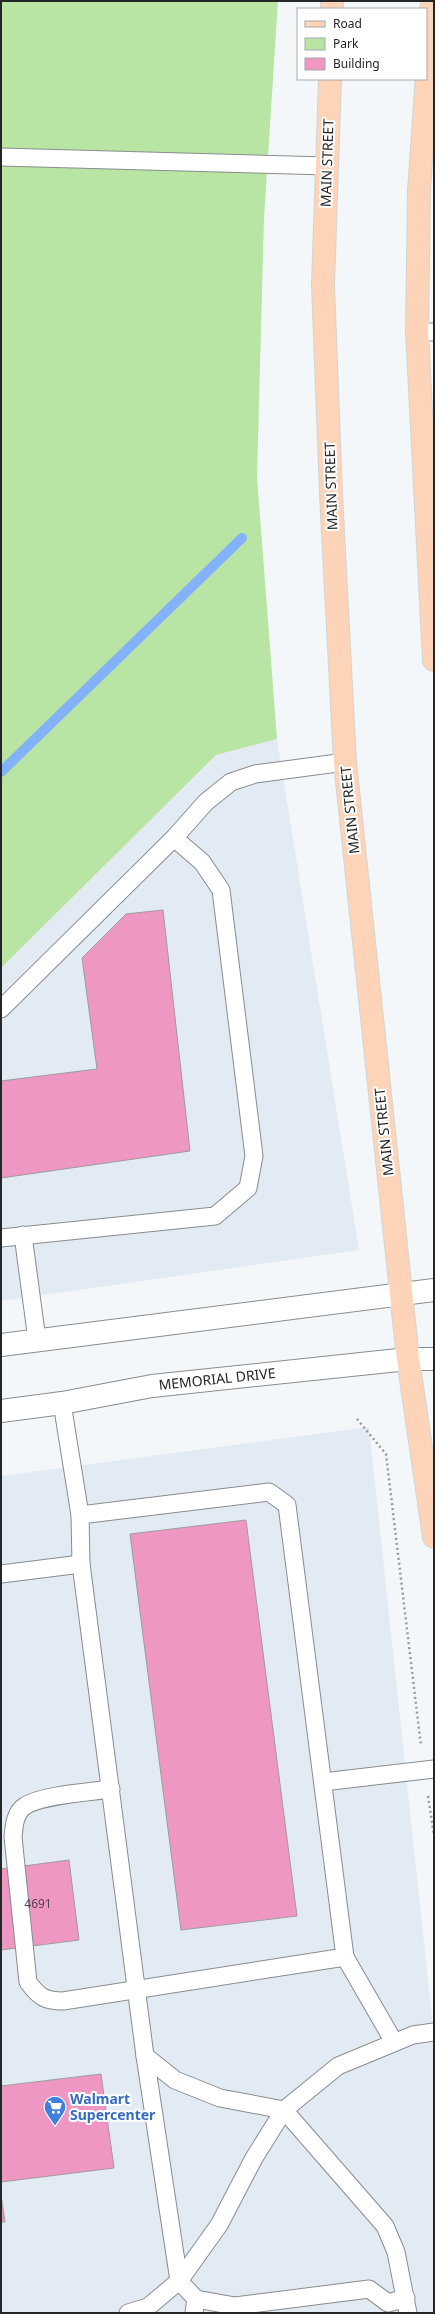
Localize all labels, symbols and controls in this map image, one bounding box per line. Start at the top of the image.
legend [297,8,427,80]
text: Road [333,15,362,32]
text: Park [333,35,359,52]
text: Building [333,55,380,72]
street label: MAIN STREET [315,118,338,207]
street label: MAIN STREET [319,441,342,530]
street label: MAIN STREET [335,765,364,855]
street label: MAIN STREET [369,1087,398,1177]
street label: MEMORIAL DRIVE [158,1363,276,1394]
house number: 4691 [24,1895,52,1912]
place label: Walmart Supercenter [70,2089,156,2124]
supermarket icon: Walmart Supercenter [42,2094,68,2127]

